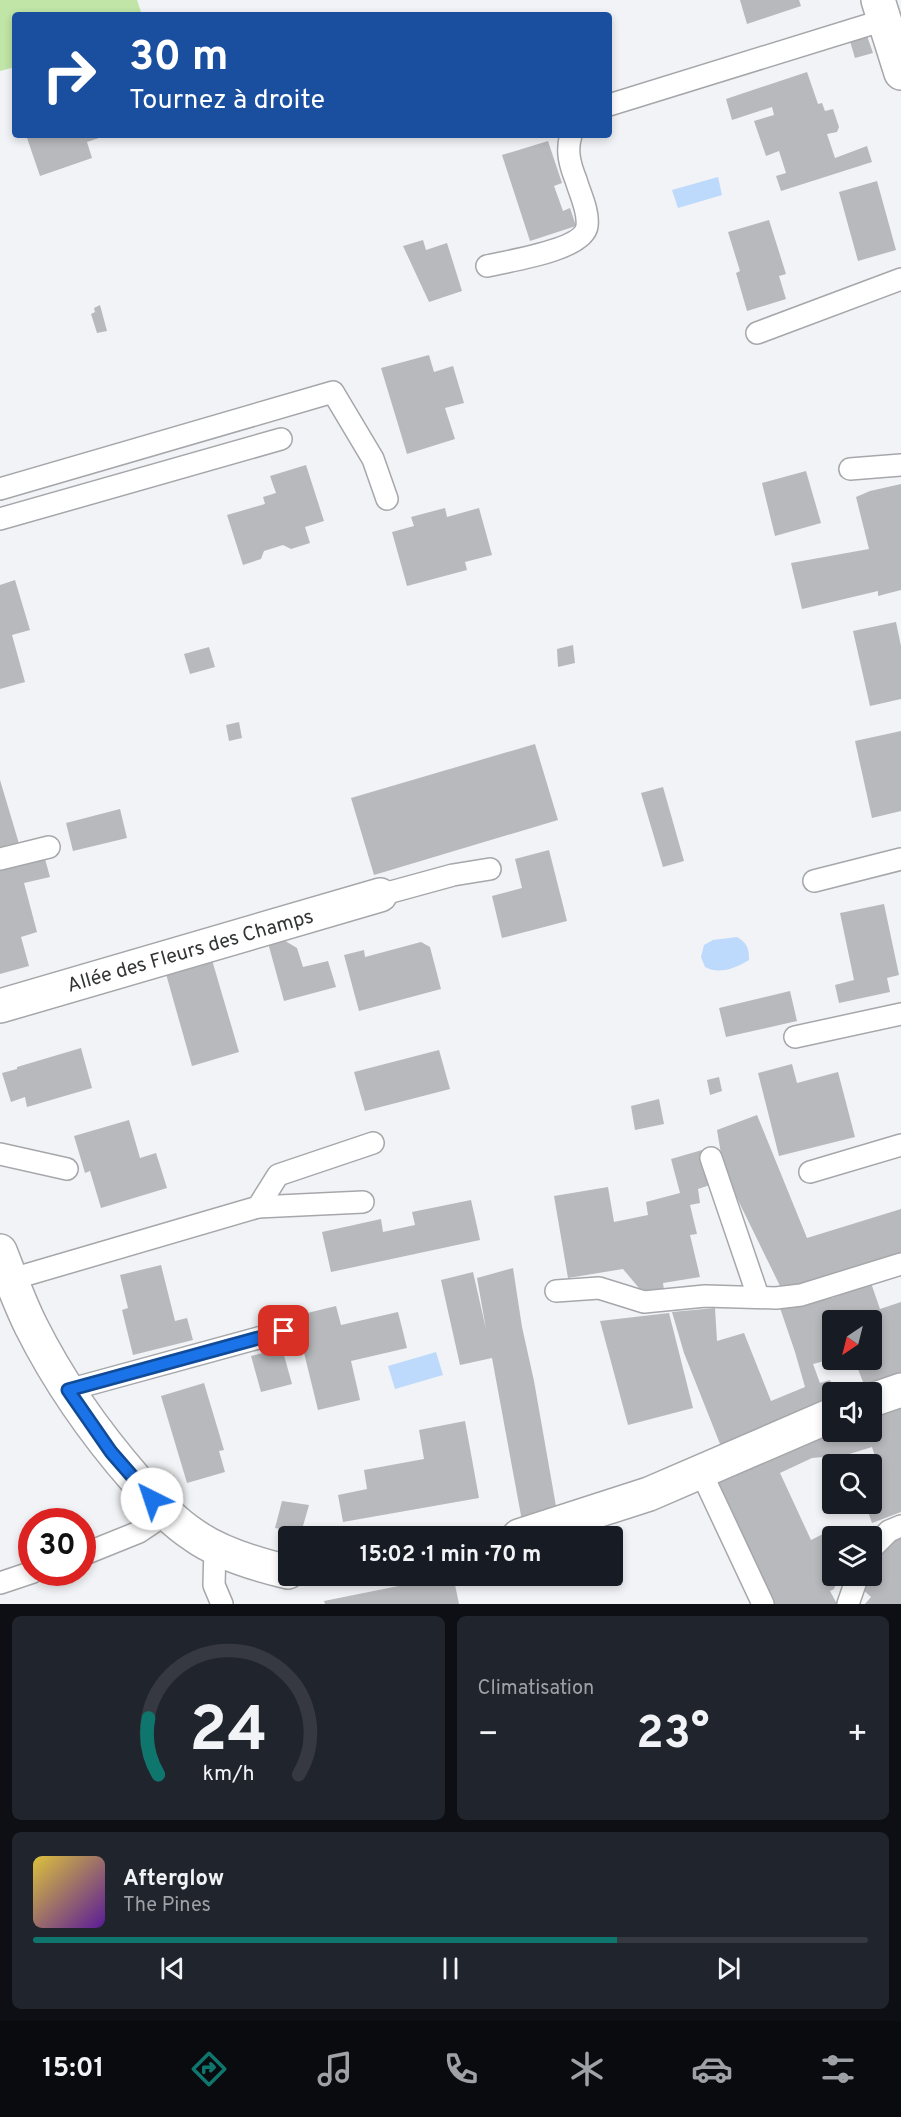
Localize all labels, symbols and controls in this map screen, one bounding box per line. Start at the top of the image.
text: 30 m [129,32,228,85]
icon: right [30,36,108,114]
text: Tournez à droite [129,84,325,118]
street label: Allée des Fleurs des Champs [64,904,317,1000]
pin [258,1305,309,1356]
north arrow [822,1310,882,1370]
map controls [822,1310,882,1586]
icon: arrive [267,1314,300,1347]
button: sound [822,1382,882,1442]
button: search [822,1454,882,1514]
position arrow [120,1467,184,1531]
speed limit sign: 30 [18,1508,96,1586]
button: layers [822,1526,882,1586]
text: 15:02 · 1 min · 70 m [360,1542,541,1569]
text: Climatisation [478,1676,594,1702]
text: 24 [189,1694,267,1773]
text: 23° [636,1707,709,1764]
text: − [478,1715,499,1757]
text: + [847,1715,868,1757]
text: km/h [202,1761,254,1788]
text: Afterglow [123,1866,224,1893]
text: The Pines [123,1893,211,1919]
icon: previous [156,1952,189,1985]
icon: pause [434,1952,467,1985]
icon: next [712,1952,745,1985]
icon: directions [188,2048,230,2090]
icon: music [314,2048,356,2090]
icon: phone [440,2048,482,2090]
icon: climate [566,2048,608,2090]
icon: car [691,2048,733,2090]
icon: filters [817,2048,859,2090]
text: 15:01 [42,2052,104,2086]

